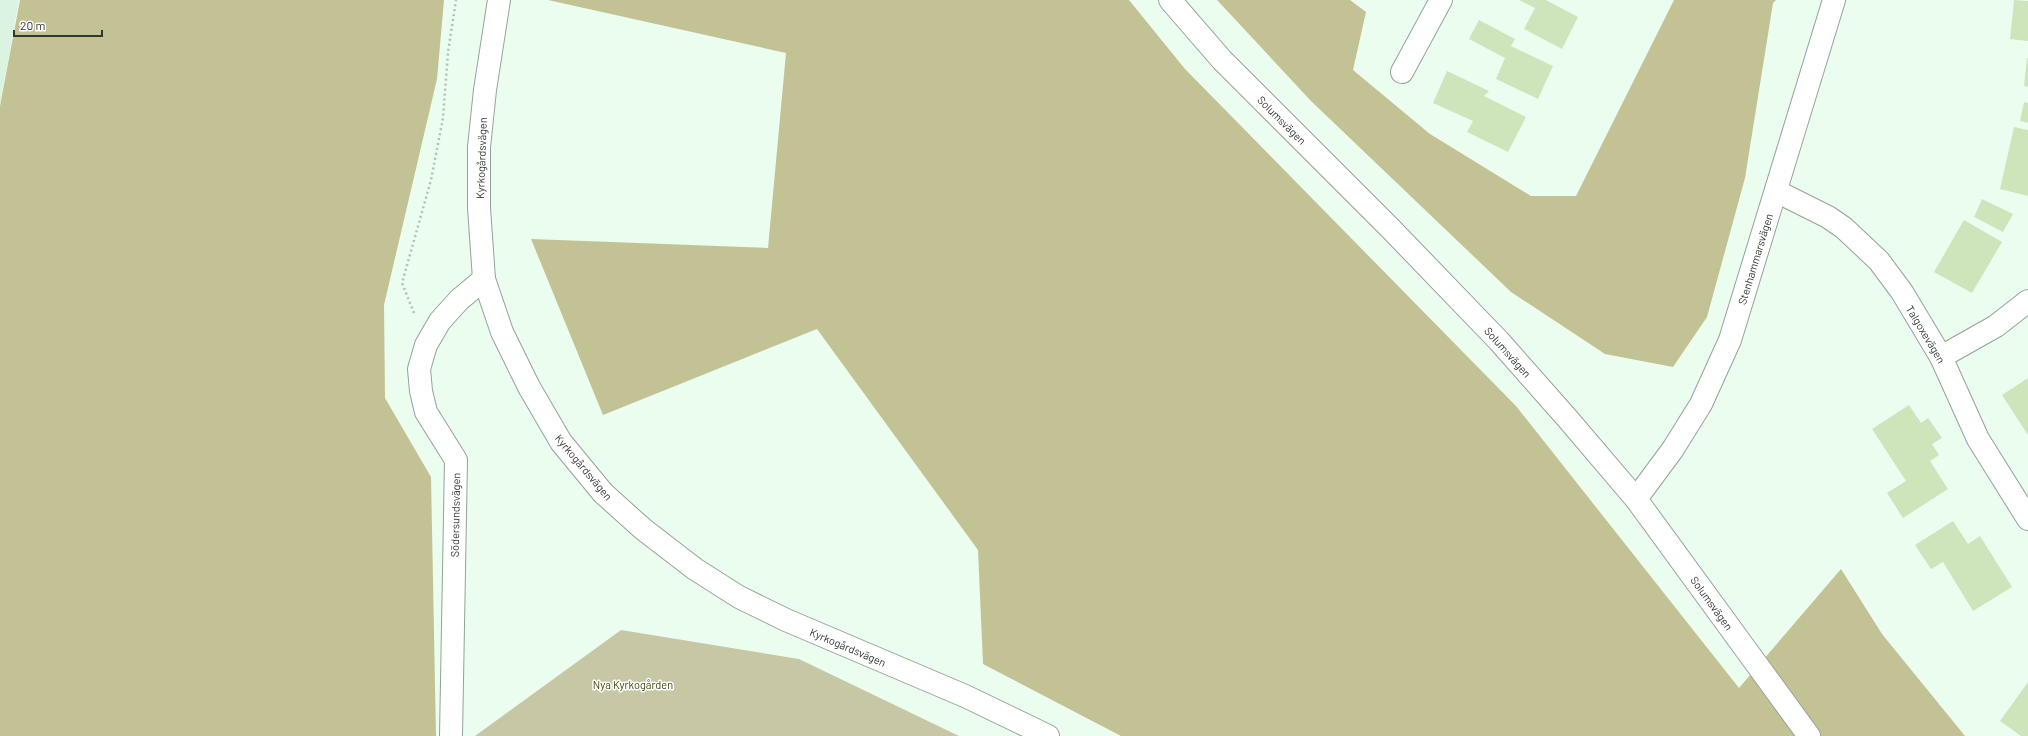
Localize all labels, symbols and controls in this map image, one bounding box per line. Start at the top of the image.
scale bar [14,12,102,38]
text: 20 m [20,18,46,32]
street label: Solumsvägen [1255,93,1309,147]
street label: Kyrkogårdsvägen [473,117,489,199]
street label: Stenhammarsvägen [1735,212,1775,306]
street label: Talgoxevägen [1904,303,1948,365]
street label: Solumsvägen [1482,324,1534,380]
street label: Kyrkogårdsvägen [553,432,615,503]
street label: Södersundsvägen [448,473,462,557]
street label: Solumsvägen [1688,574,1736,632]
street label: Kyrkogårdsvägen [808,625,888,669]
park label: Nya Kyrkogården [593,678,673,691]

